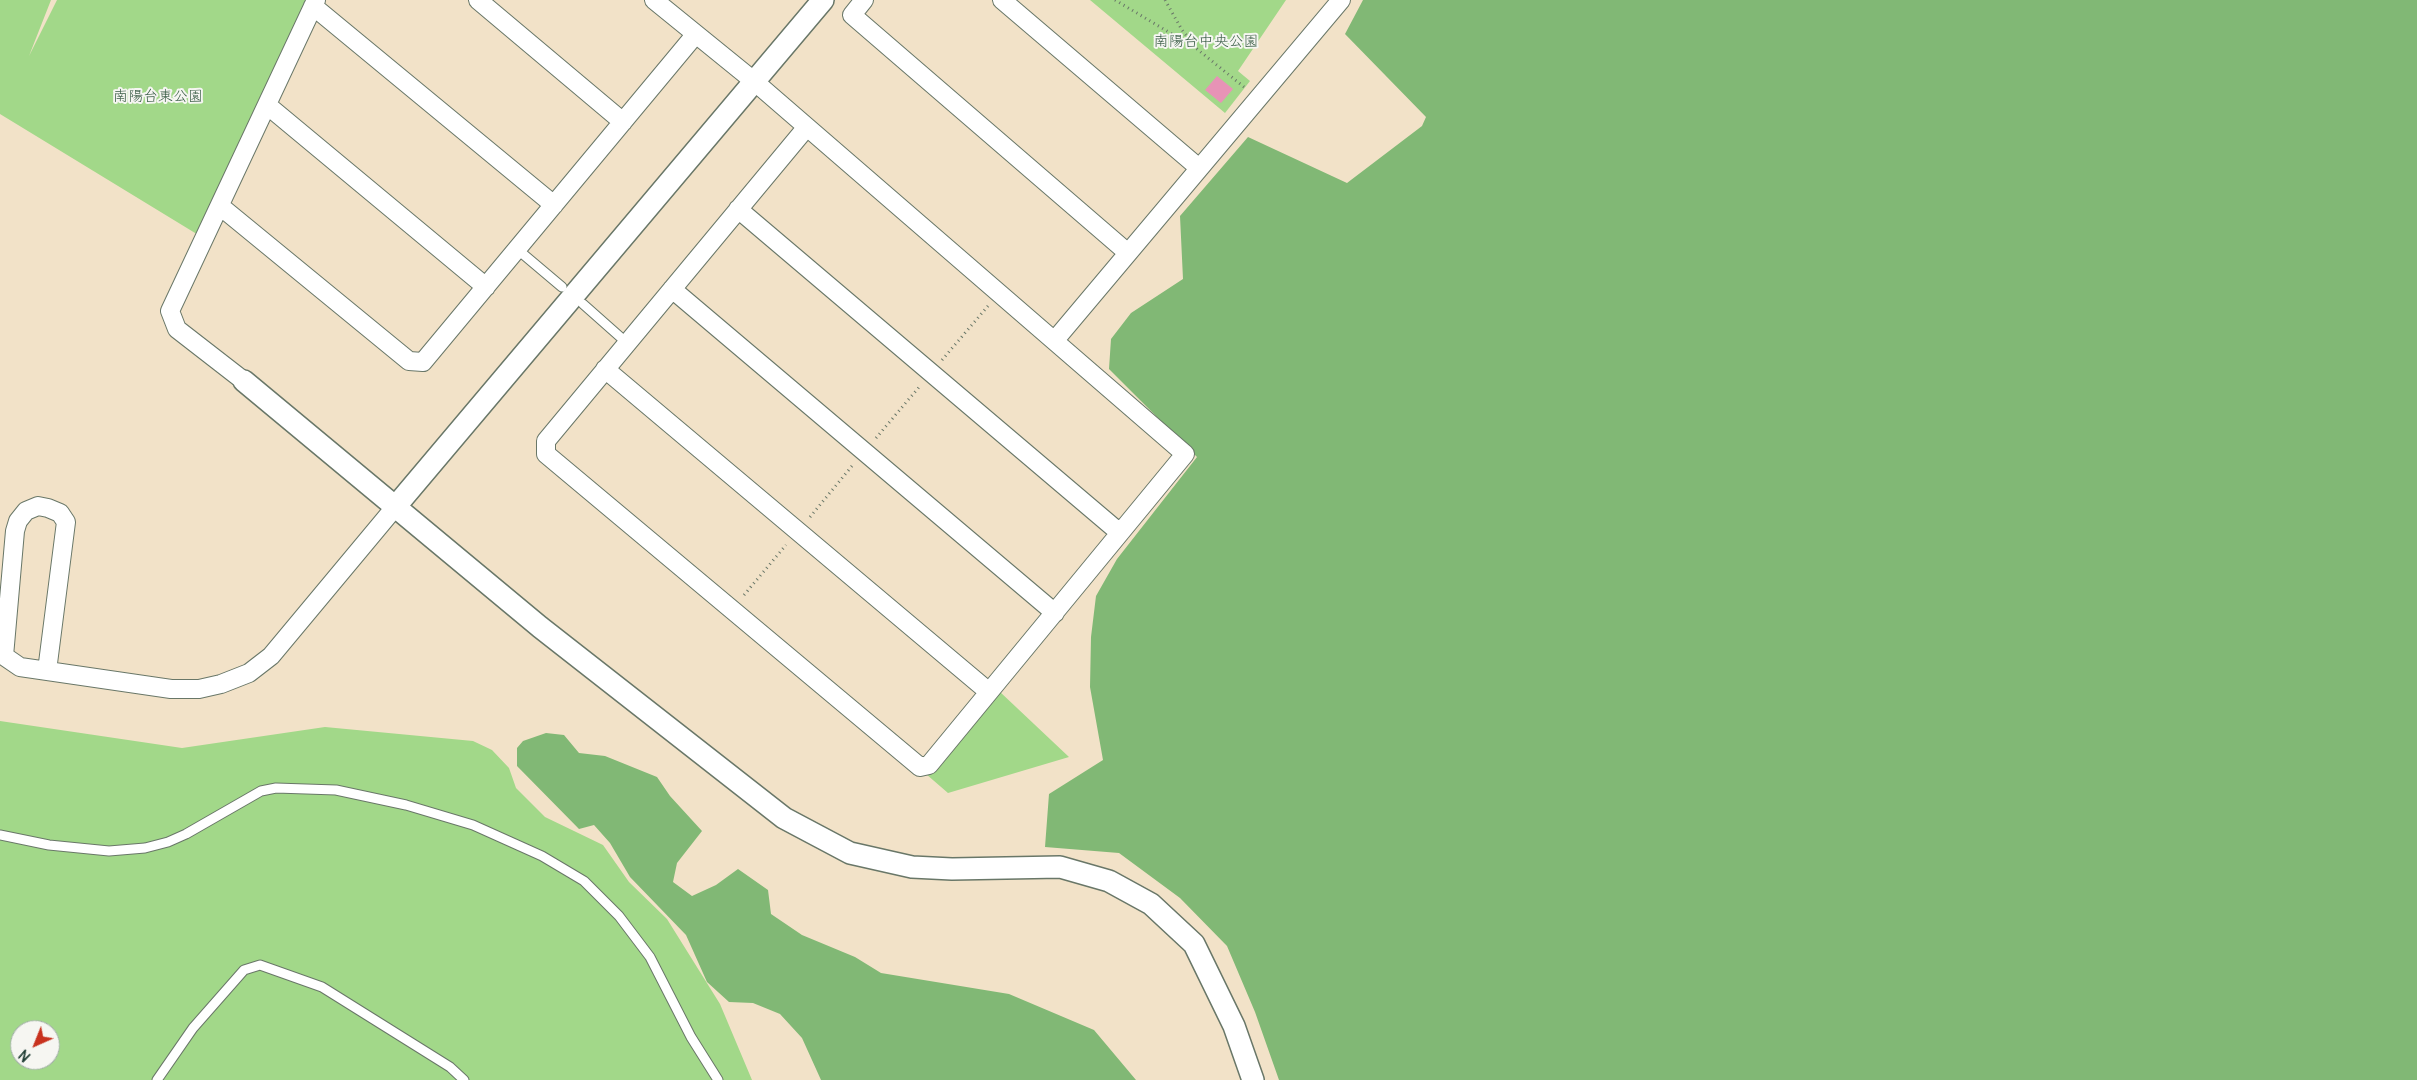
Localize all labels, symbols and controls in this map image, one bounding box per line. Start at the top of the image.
park label: 南陽台中央公園 [1154,33,1258,51]
park label: 南陽台東公園 [113,88,203,106]
north arrow [10,1020,60,1070]
text: N [16,1046,34,1065]

